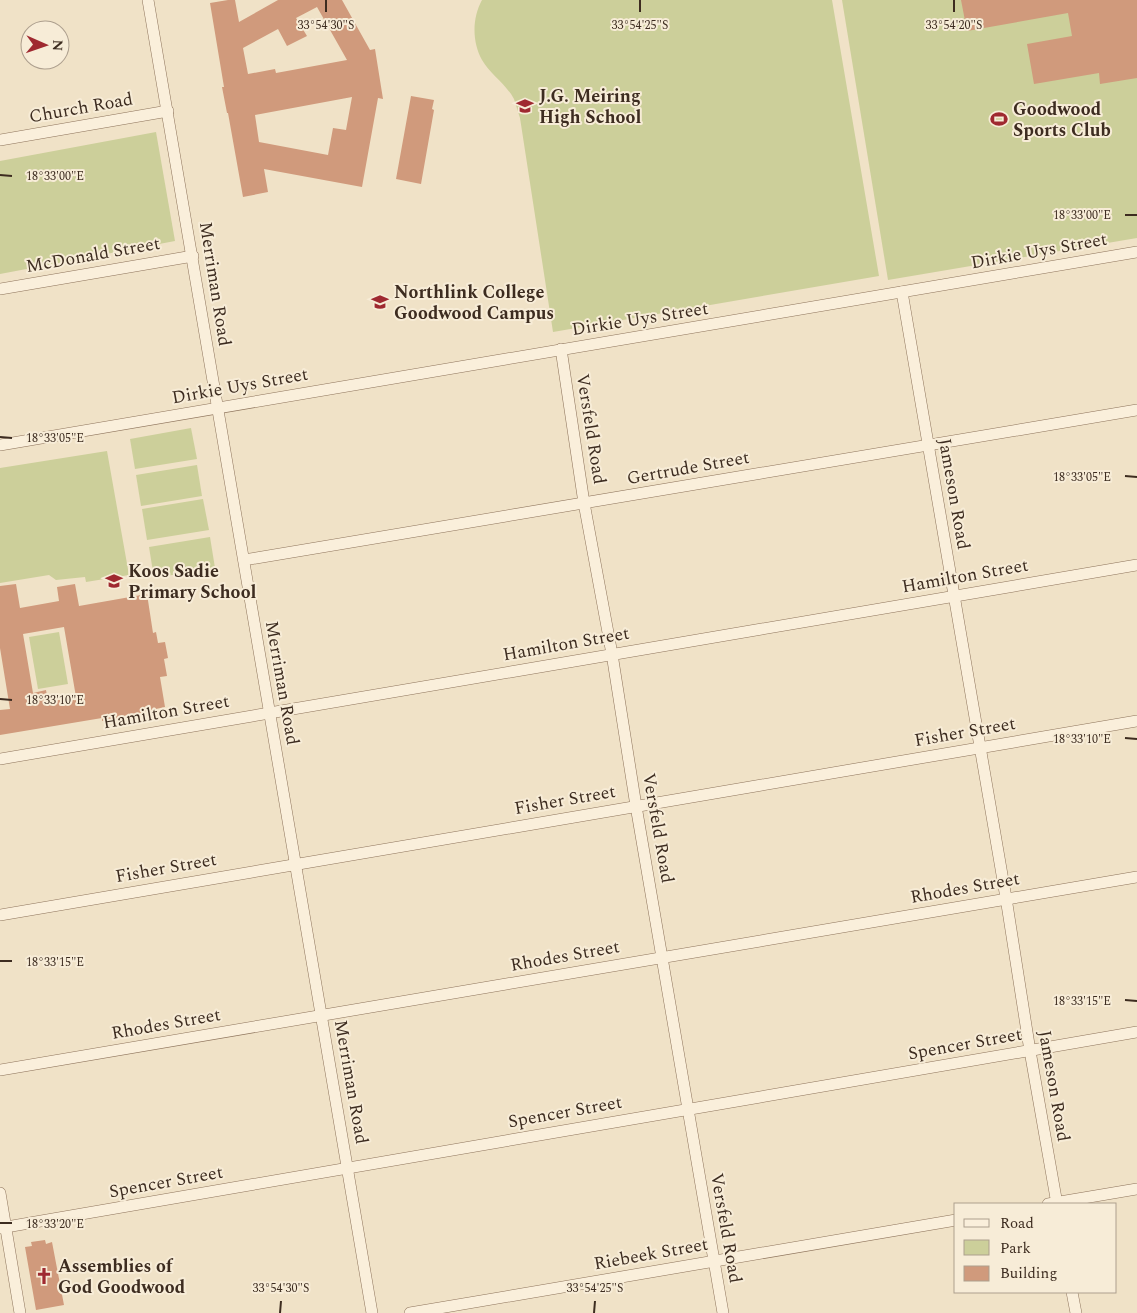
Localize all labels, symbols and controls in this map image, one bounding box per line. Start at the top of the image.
text: 33°54'30"S [298,16,354,35]
text: 33°54'25"S [612,16,668,35]
text: 33°54'20"S [926,16,982,35]
north arrow [20,20,70,70]
text: N [47,39,68,52]
place label: J.G. Meiring High School [539,83,641,131]
street label: Church Road [27,86,135,130]
school or university icon: J.G. Meiring High School [515,96,535,116]
place label: Goodwood Sports Club [1013,96,1111,144]
sports icon: Goodwood Sports Club [989,109,1009,129]
text: 18°33'00"E [26,167,84,186]
text: 18°33'00"E [1053,206,1111,225]
street label: Merriman Road [192,220,238,348]
street label: Dirkie Uys Street [969,226,1109,276]
street label: McDonald Street [24,230,162,280]
place label: Northlink College Goodwood Campus [394,279,554,327]
school or university icon: Northlink College Goodwood Campus [370,292,390,312]
street label: Dirkie Uys Street [570,295,710,343]
street label: Dirkie Uys Street [170,361,310,411]
street label: Versfeld Road [569,372,613,486]
text: 18°33'05"E [26,429,84,448]
street label: Jameson Road [931,436,977,552]
street label: Gertrude Street [625,444,751,492]
text: 18°33'05"E [1053,468,1111,487]
street label: Hamilton Street [900,552,1030,600]
place label: Koos Sadie Primary School [128,558,256,606]
school or university icon: Koos Sadie Primary School [104,571,124,591]
street label: Merriman Road [258,619,306,747]
street label: Hamilton Street [501,620,631,668]
street label: Hamilton Street [101,688,231,736]
text: 18°33'10"E [26,691,84,710]
street label: Fisher Street [912,710,1018,754]
text: 18°33'10"E [1053,730,1111,749]
street label: Versfeld Road [635,771,681,885]
street label: Fisher Street [512,778,618,822]
street label: Fisher Street [113,846,219,890]
street label: Rhodes Street [908,865,1022,911]
street label: Rhodes Street [508,933,622,979]
text: 18°33'15"E [26,953,84,972]
text: 18°33'15"E [1053,992,1111,1011]
street label: Rhodes Street [109,1001,223,1047]
street label: Merriman Road [327,1018,375,1146]
street label: Spencer Street [906,1021,1024,1067]
street label: Jameson Road [1031,1028,1077,1144]
street label: Spencer Street [506,1089,624,1135]
street label: Spencer Street [107,1159,225,1205]
street label: Versfeld Road [703,1171,749,1285]
legend [954,1203,1117,1293]
text: Road [1000,1212,1034,1235]
text: 18°33'20"E [26,1215,84,1234]
street label: Riebeek Street [592,1231,710,1277]
text: Park [1000,1237,1031,1260]
place label: Assemblies of God Goodwood [58,1253,186,1301]
text: Building [1000,1262,1057,1285]
church icon: Assemblies of God Goodwood [34,1266,54,1286]
text: 33°54'30"S [253,1279,309,1298]
text: 33°54'25"S [567,1279,623,1298]

